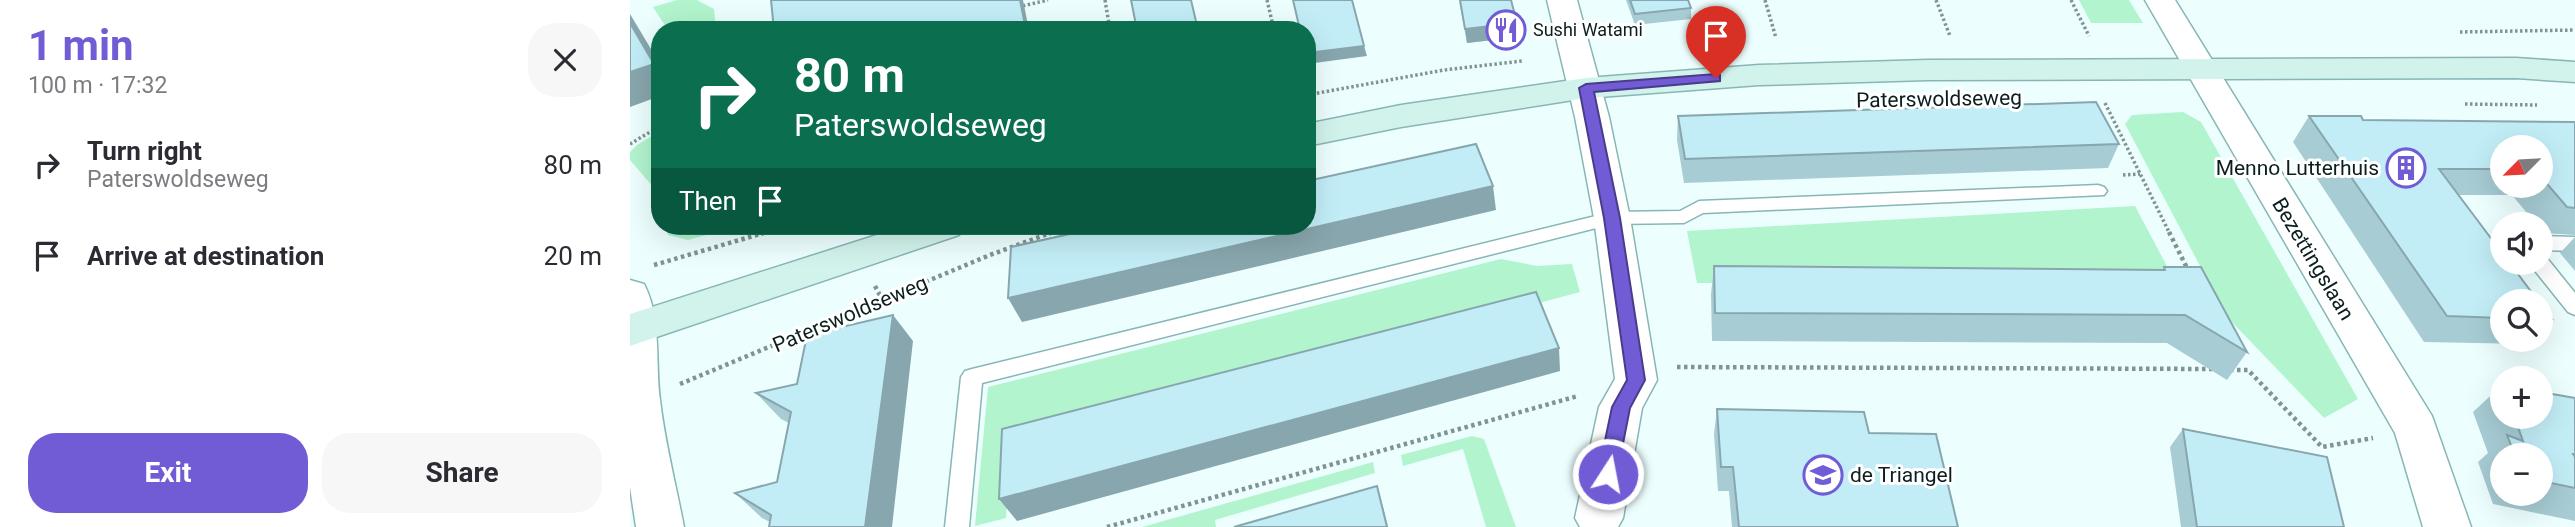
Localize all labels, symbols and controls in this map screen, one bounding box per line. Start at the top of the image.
pin [1686,6,1746,78]
restaurant icon: Sushi Watami [1485,9,1527,51]
icon: arrive [1697,17,1735,55]
place label: Sushi Watami [1533,19,1643,40]
text: 1 min [28,21,134,70]
button: close [528,23,602,97]
text: 80 m [794,47,905,104]
icon: right [679,49,770,140]
text: 100 m · 17:32 [28,72,167,99]
street label: Paterswoldseweg [1856,86,2022,112]
text: Paterswoldseweg [794,106,1047,144]
north arrow [2490,135,2553,198]
map controls [2490,135,2553,506]
text: Turn right [87,136,202,166]
icon: right [28,146,66,184]
building icon: Menno Lutterhuis [2385,147,2427,189]
text: 80 m [544,150,602,180]
place label: Menno Lutterhuis [2216,156,2379,180]
text: Paterswoldseweg [87,166,269,193]
icon: arrive [751,182,789,220]
text: Then [679,186,737,216]
street label: Bezettingslaan [2267,194,2359,324]
button: sound [2490,212,2553,275]
icon: arrive [28,237,66,275]
text: Arrive at destination [87,241,324,271]
text: 20 m [544,241,602,271]
street label: Paterswoldseweg [769,271,931,357]
button: search [2490,289,2553,352]
button: + [2490,366,2553,429]
button: Exit [28,433,308,513]
button: Share [322,433,602,513]
position arrow [1571,437,1645,511]
button: − [2490,443,2553,506]
school or university icon: de Triangel [1802,454,1844,496]
place label: de Triangel [1850,463,1953,487]

